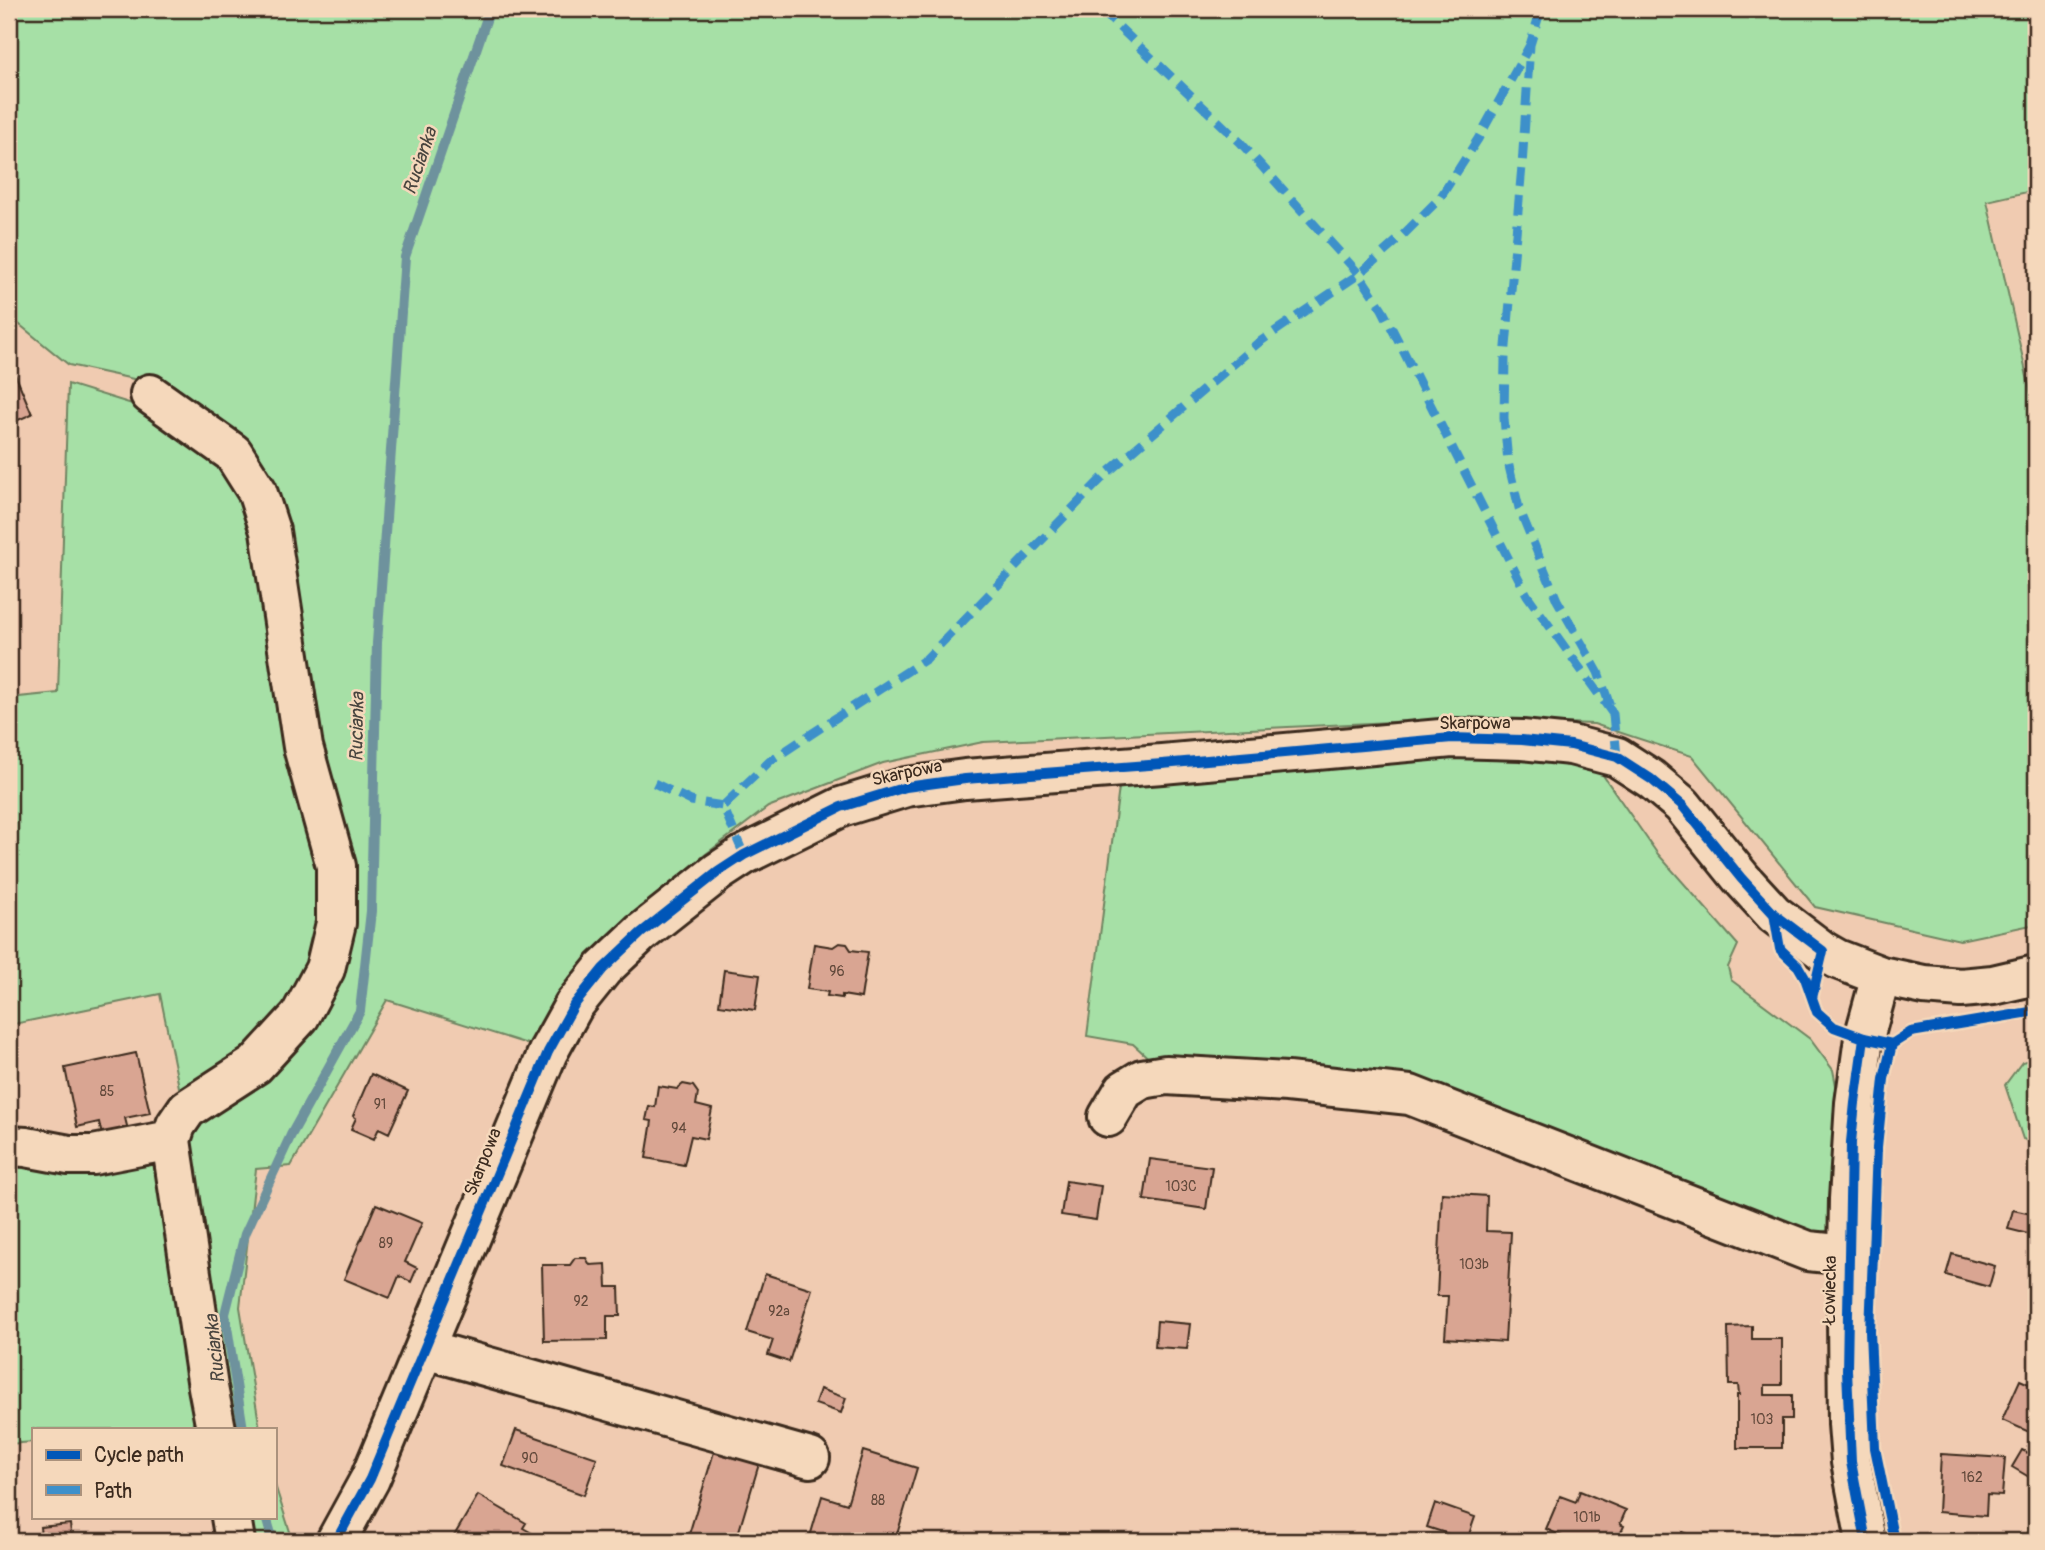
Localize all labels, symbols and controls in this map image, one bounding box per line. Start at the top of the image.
water label: Rucianka [397,123,443,198]
water label: Rucianka [344,691,370,762]
street label: Skarpowa [1439,712,1511,735]
street label: Skarpowa [870,754,944,792]
house number: 96 [829,963,845,980]
house number: 85 [100,1083,114,1100]
house number: 91 [374,1096,386,1113]
house number: 94 [671,1120,687,1137]
street label: Skarpowa [459,1125,507,1199]
house number: 103C [1165,1178,1197,1195]
house number: 89 [379,1235,393,1252]
street label: Łowiecka [1818,1255,1842,1326]
house number: 103b [1459,1256,1489,1273]
house number: 92 [573,1293,589,1310]
house number: 92a [768,1303,790,1320]
water label: Rucianka [199,1312,231,1385]
house number: 103 [1751,1411,1774,1428]
legend [32,1428,276,1518]
text: Cycle path [94,1442,184,1469]
house number: 90 [522,1450,538,1467]
house number: 162 [1961,1469,1983,1486]
text: Path [94,1478,132,1505]
house number: 88 [871,1492,885,1509]
house number: 101b [1573,1509,1601,1526]

